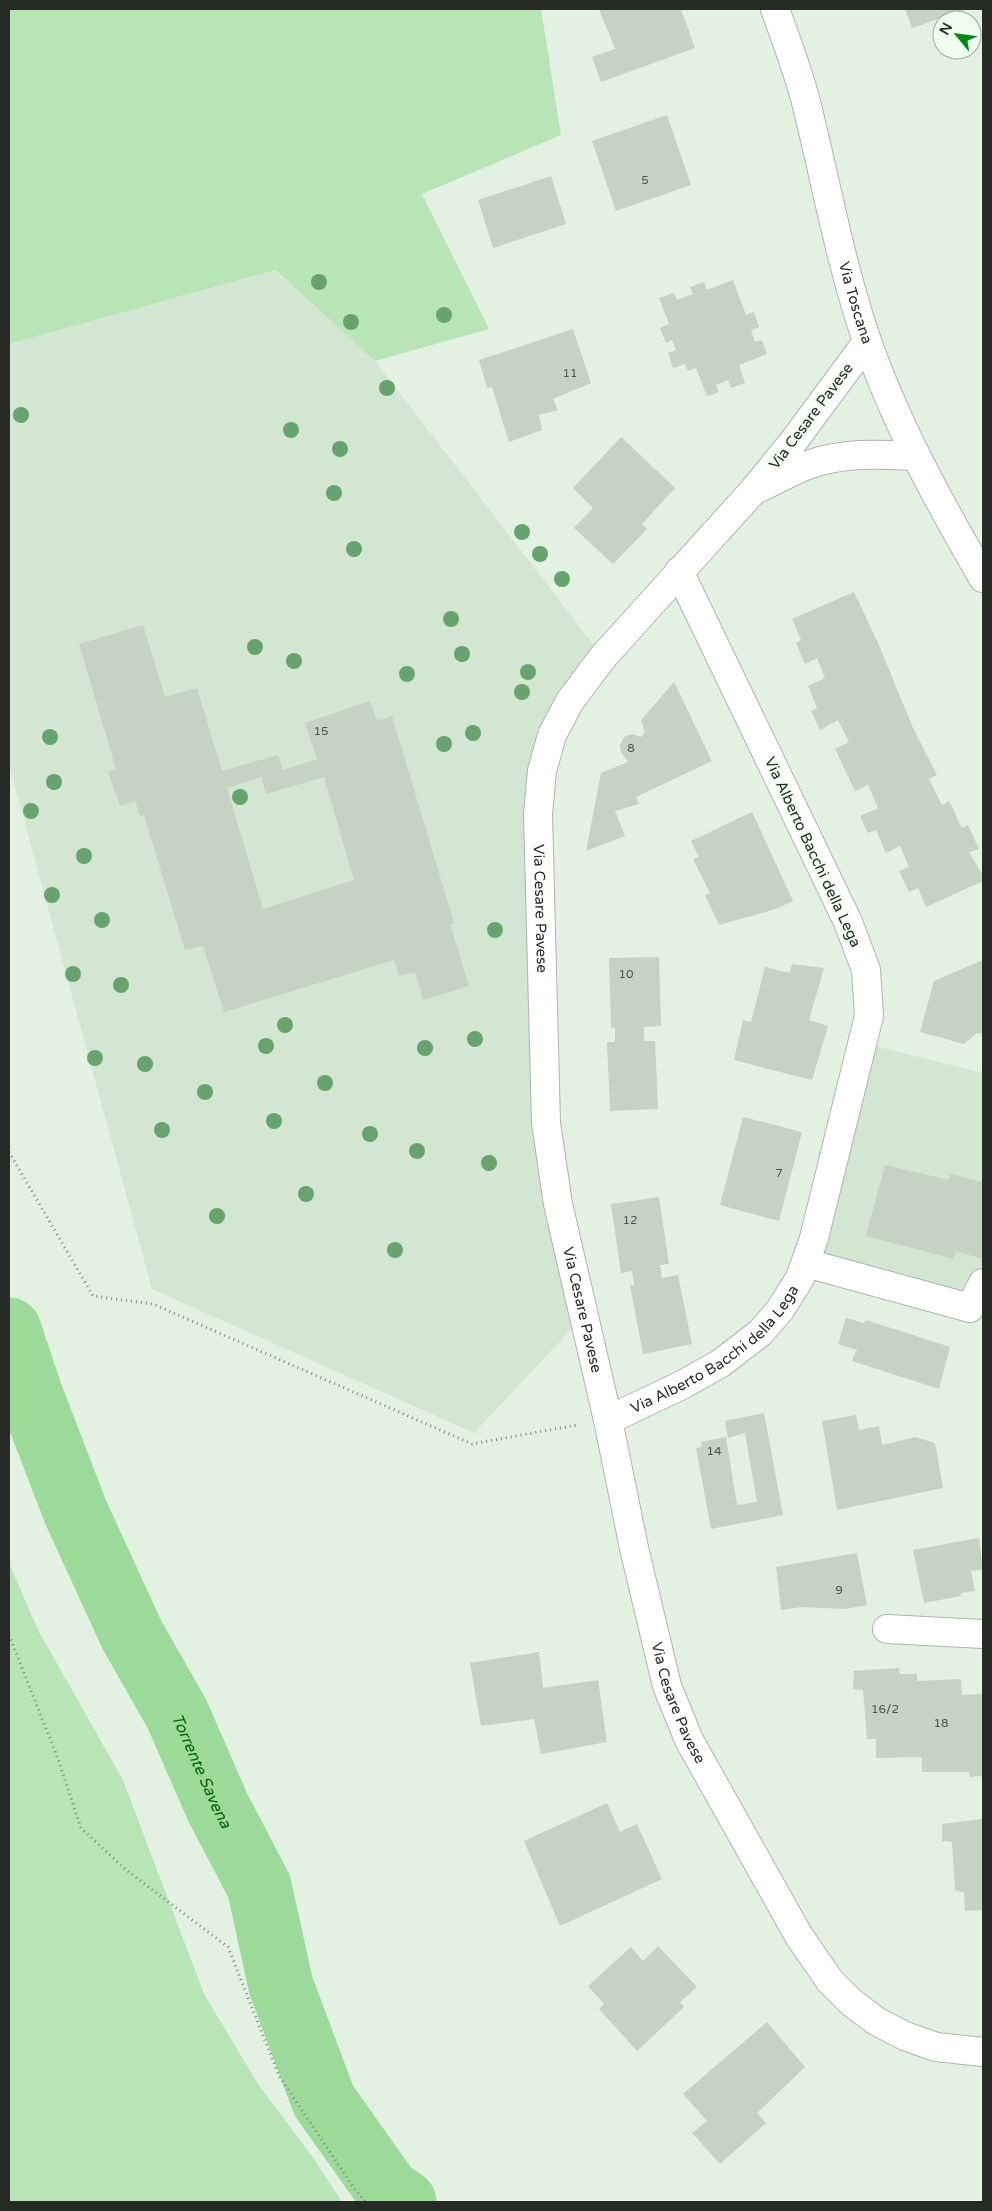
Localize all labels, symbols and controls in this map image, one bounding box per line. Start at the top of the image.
north arrow [932,10,982,60]
text: N [936,20,956,38]
house number: 5 [641,173,649,187]
street label: Via Toscana [835,260,876,346]
street label: Via Cesare Pavese [765,359,857,473]
house number: 11 [562,366,578,380]
house number: 15 [313,724,329,738]
house number: 8 [627,741,635,755]
street label: Via Alberto Bacchi della Lega [761,754,865,950]
street label: Via Cesare Pavese [530,844,551,973]
house number: 10 [618,967,634,981]
house number: 7 [775,1166,783,1180]
house number: 12 [622,1213,638,1227]
street label: Via Cesare Pavese [559,1245,606,1375]
street label: Via Alberto Bacchi della Lega [628,1282,802,1417]
house number: 14 [706,1444,722,1458]
house number: 9 [835,1583,843,1597]
street label: Via Cesare Pavese [648,1640,709,1767]
house number: 16/2 [871,1702,899,1716]
water label: Torrente Savena [167,1711,236,1833]
house number: 18 [933,1716,949,1730]

